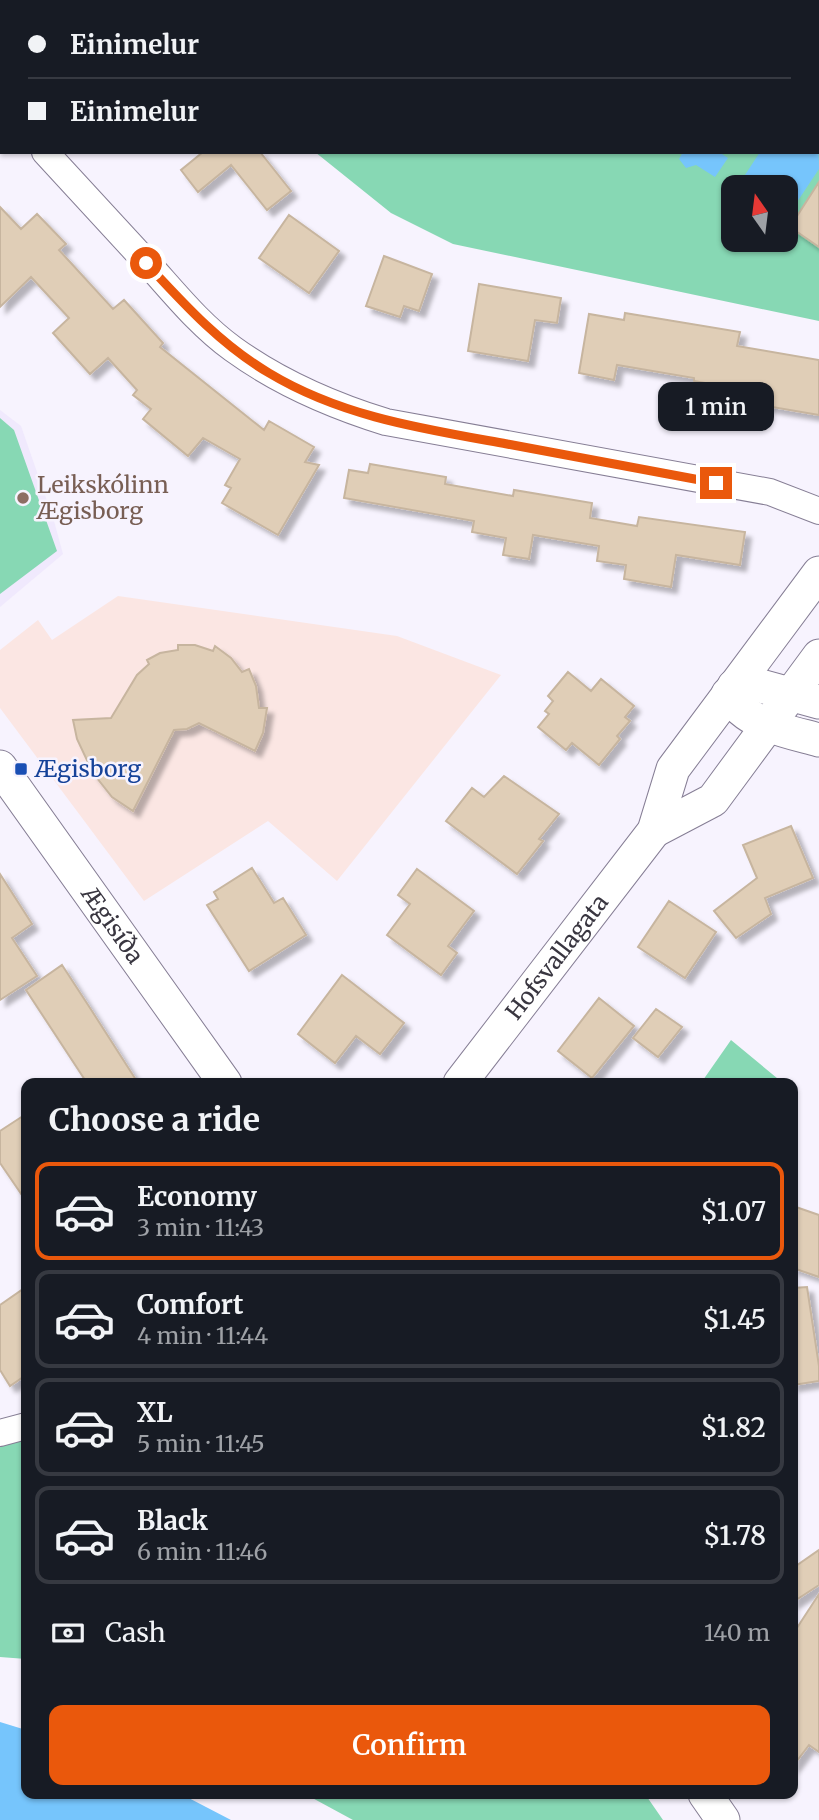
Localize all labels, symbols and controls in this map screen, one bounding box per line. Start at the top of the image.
text: Einimelur [70,28,199,61]
text: Einimelur [70,95,199,128]
north arrow [721,175,798,252]
map controls [721,175,798,252]
route start [130,247,162,279]
callout: 1 min [658,382,774,430]
text: 1 min [685,392,747,421]
route end [700,467,732,499]
place label: Leikskólinn Ægisborg [36,470,169,525]
marker: Leikskólinn Ægisborg [15,490,31,506]
place label: Ægisborg [34,754,141,783]
marker: Ægisborg [13,761,29,777]
street label: Ægisíða [75,880,150,969]
street label: Hofsvallagata [499,888,614,1025]
text: Choose a ride [49,1100,260,1140]
icon: car [53,1180,116,1243]
text: Economy [137,1180,257,1213]
text: $1.07 [701,1195,766,1228]
text: 3 min · 11:43 [137,1213,264,1242]
icon: car [53,1288,116,1351]
text: Comfort [137,1288,243,1321]
text: $1.45 [702,1303,766,1336]
text: 4 min · 11:44 [137,1321,268,1350]
icon: car [53,1396,116,1459]
text: XL [137,1396,173,1429]
text: $1.82 [701,1411,766,1444]
text: 5 min · 11:45 [137,1429,265,1458]
icon: car [53,1504,116,1567]
text: Black [137,1504,208,1537]
text: $1.78 [703,1519,766,1552]
text: 6 min · 11:46 [137,1537,267,1566]
icon: cash [49,1614,87,1652]
text: Cash [105,1616,166,1649]
text: 140 m [704,1618,770,1647]
button: Confirm [49,1705,770,1785]

